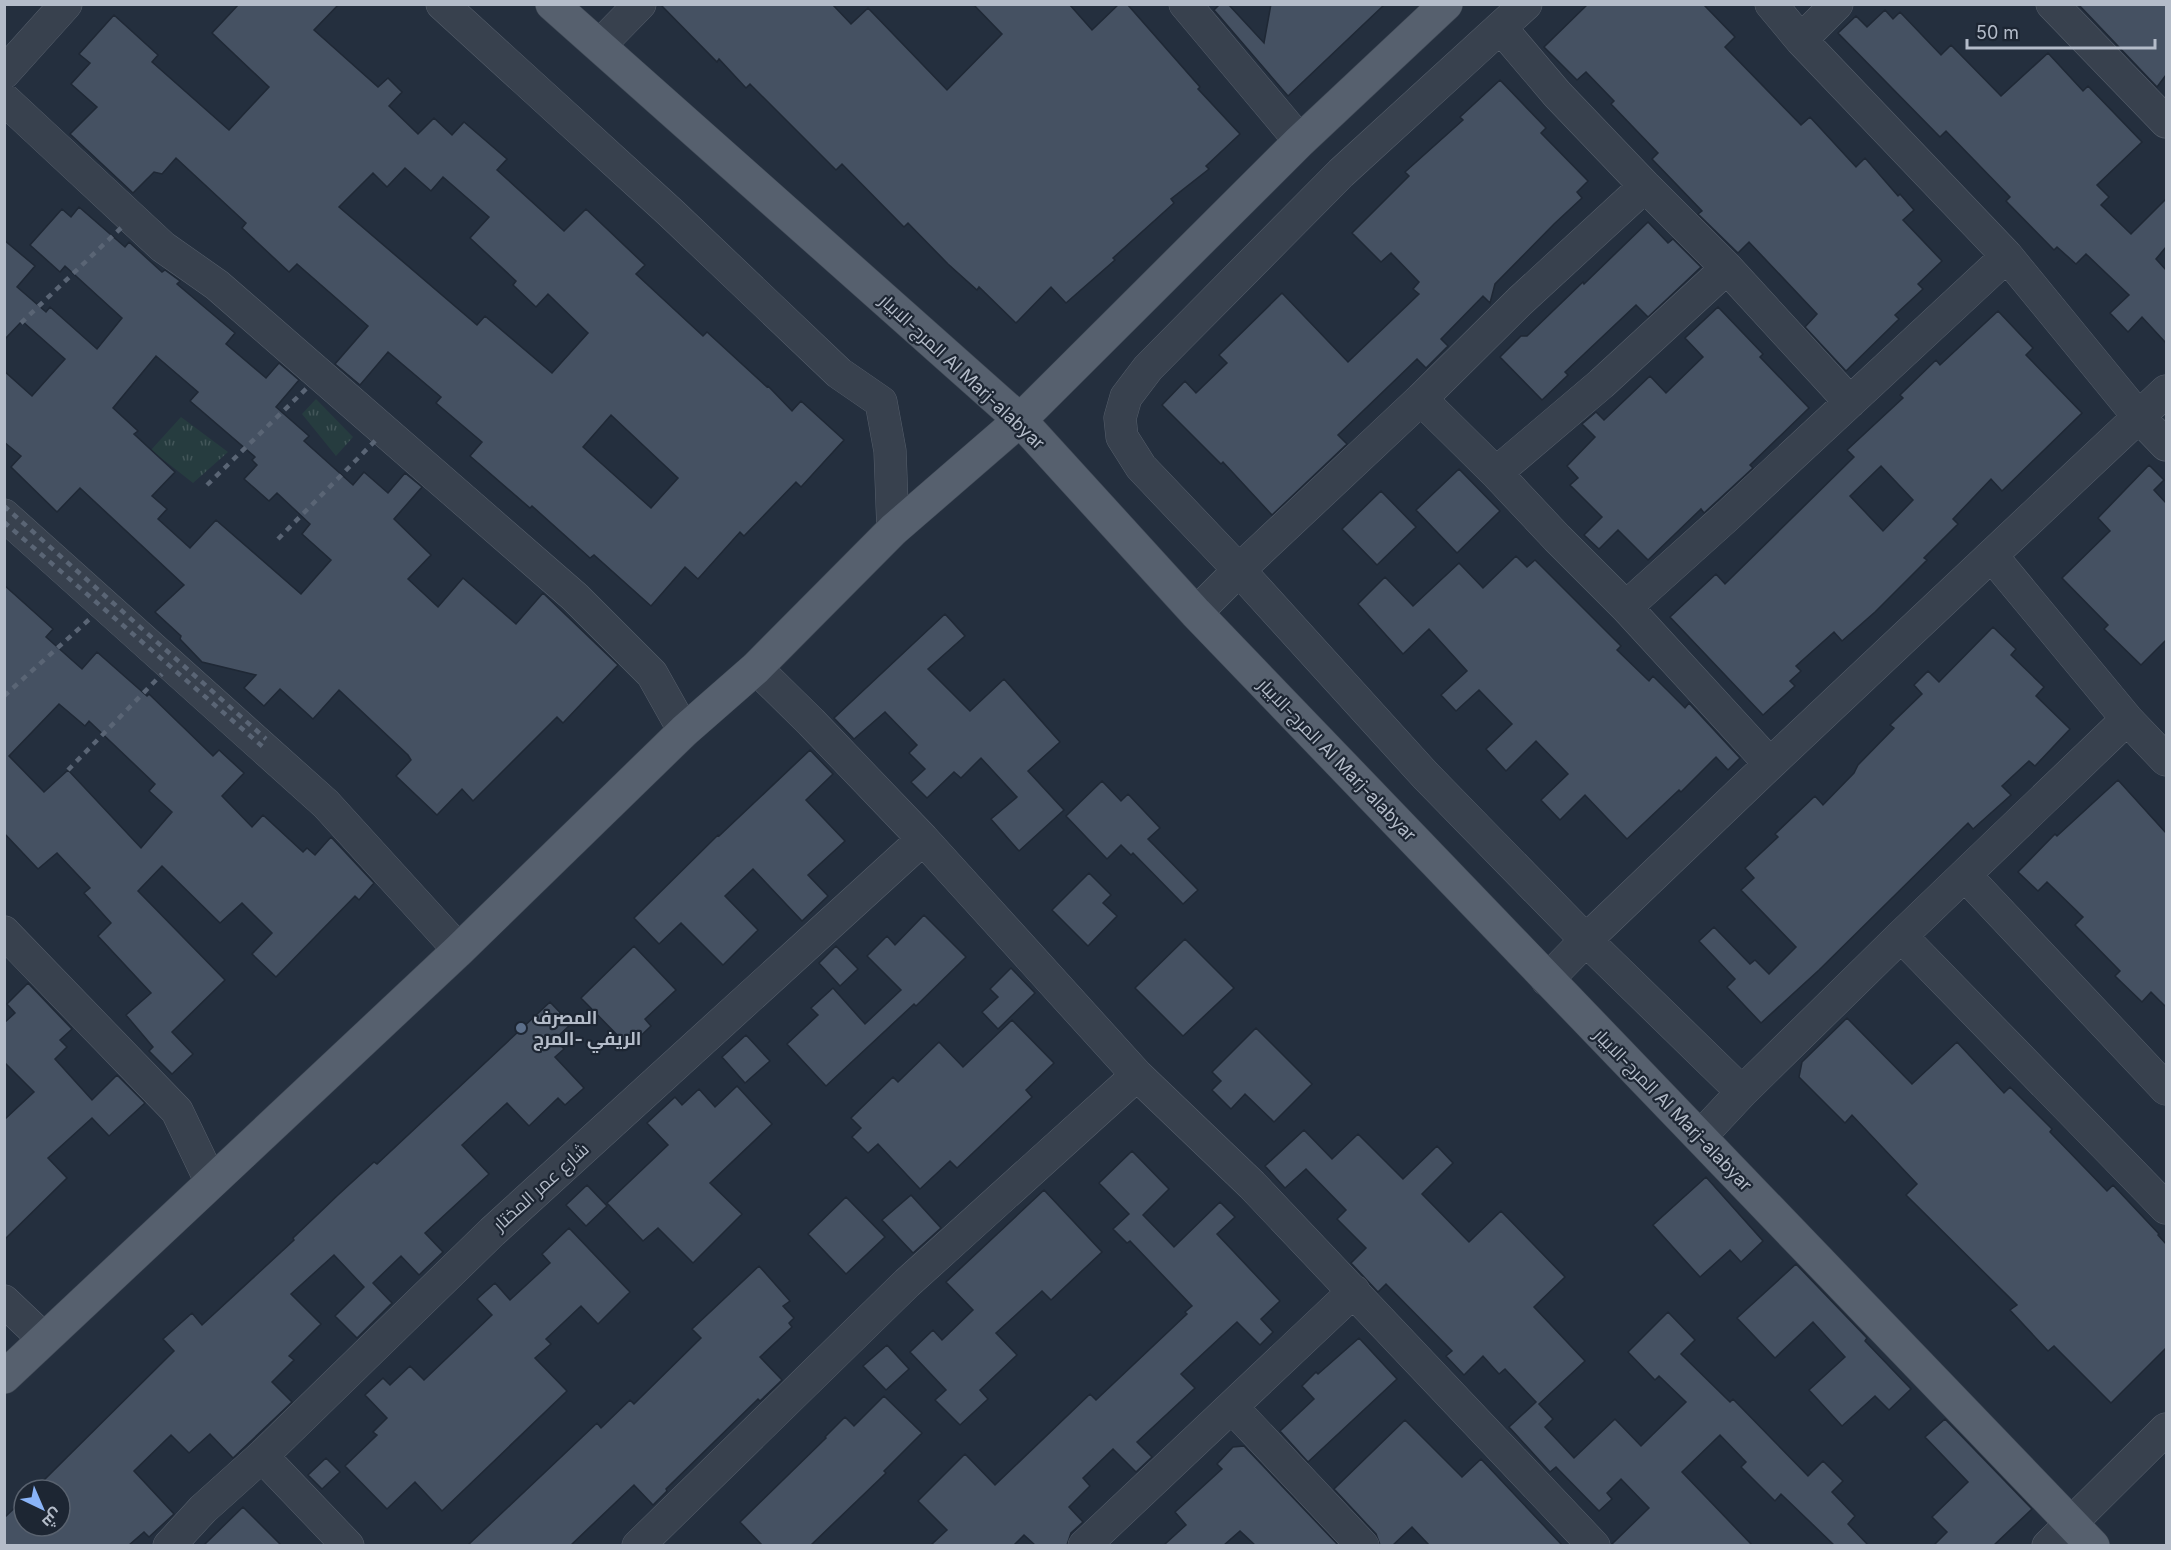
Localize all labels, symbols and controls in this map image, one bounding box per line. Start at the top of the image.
scale bar [1967,12,2154,50]
text: 50 m [1976,22,2019,43]
street label: المرج-الابيار Al Marj-alabyar [873,289,1049,455]
street label: المرج-الابيار Al Marj-alabyar [1252,673,1421,847]
place label: المصرف الريفي -المرج [533,1007,641,1054]
marker: المصرف الريفي -المرج [514,1021,528,1035]
street label: المرج-الابيار Al Marj-alabyar [1588,1023,1757,1197]
street label: شارع عمر المختار [488,1138,594,1237]
north arrow [12,1478,72,1538]
text: ش [38,1504,67,1533]

